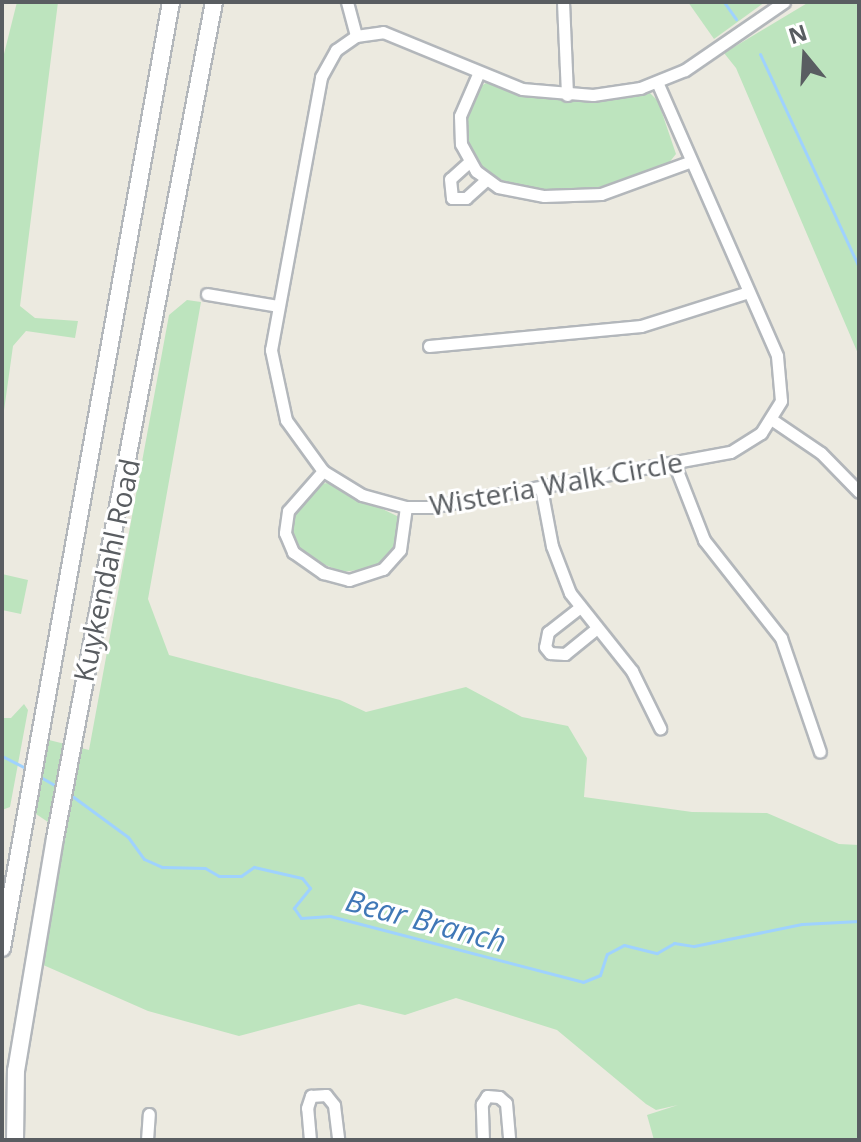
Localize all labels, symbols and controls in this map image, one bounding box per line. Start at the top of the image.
north arrow [765,16,845,96]
text: N [784,16,811,50]
street label: Wisteria Walk Circle [427,444,685,522]
street label: Kuykendahl Road [66,456,146,684]
water label: Bear Branch [342,882,510,960]

